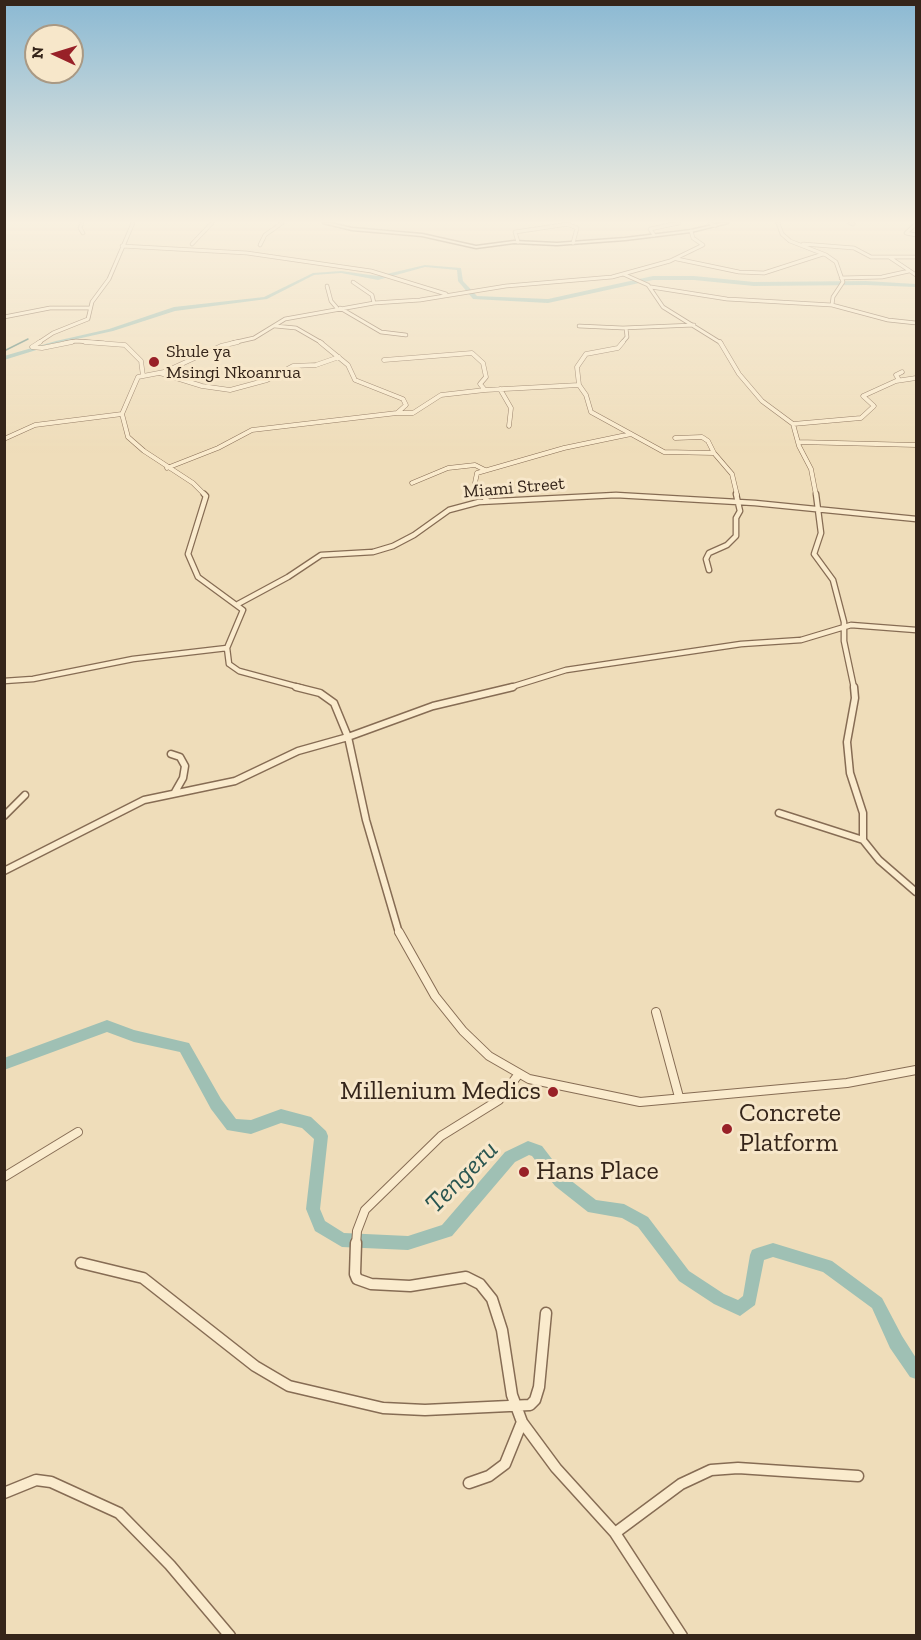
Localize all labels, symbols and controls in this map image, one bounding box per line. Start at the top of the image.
north arrow [24,24,84,84]
text: N [28,46,47,60]
place label: Shule ya Msingi Nkoanrua [166,341,301,384]
marker: Shule ya Msingi Nkoanrua [147,355,161,369]
street label: Miami Street [462,473,566,503]
place label: Millenium Medics [340,1076,541,1108]
marker: Millenium Medics [546,1085,560,1099]
place label: Concrete Platform [739,1098,841,1160]
marker: Concrete Platform [720,1122,734,1136]
water label: Tengeru [419,1134,505,1220]
place label: Hans Place [536,1156,659,1188]
marker: Hans Place [517,1165,531,1179]

